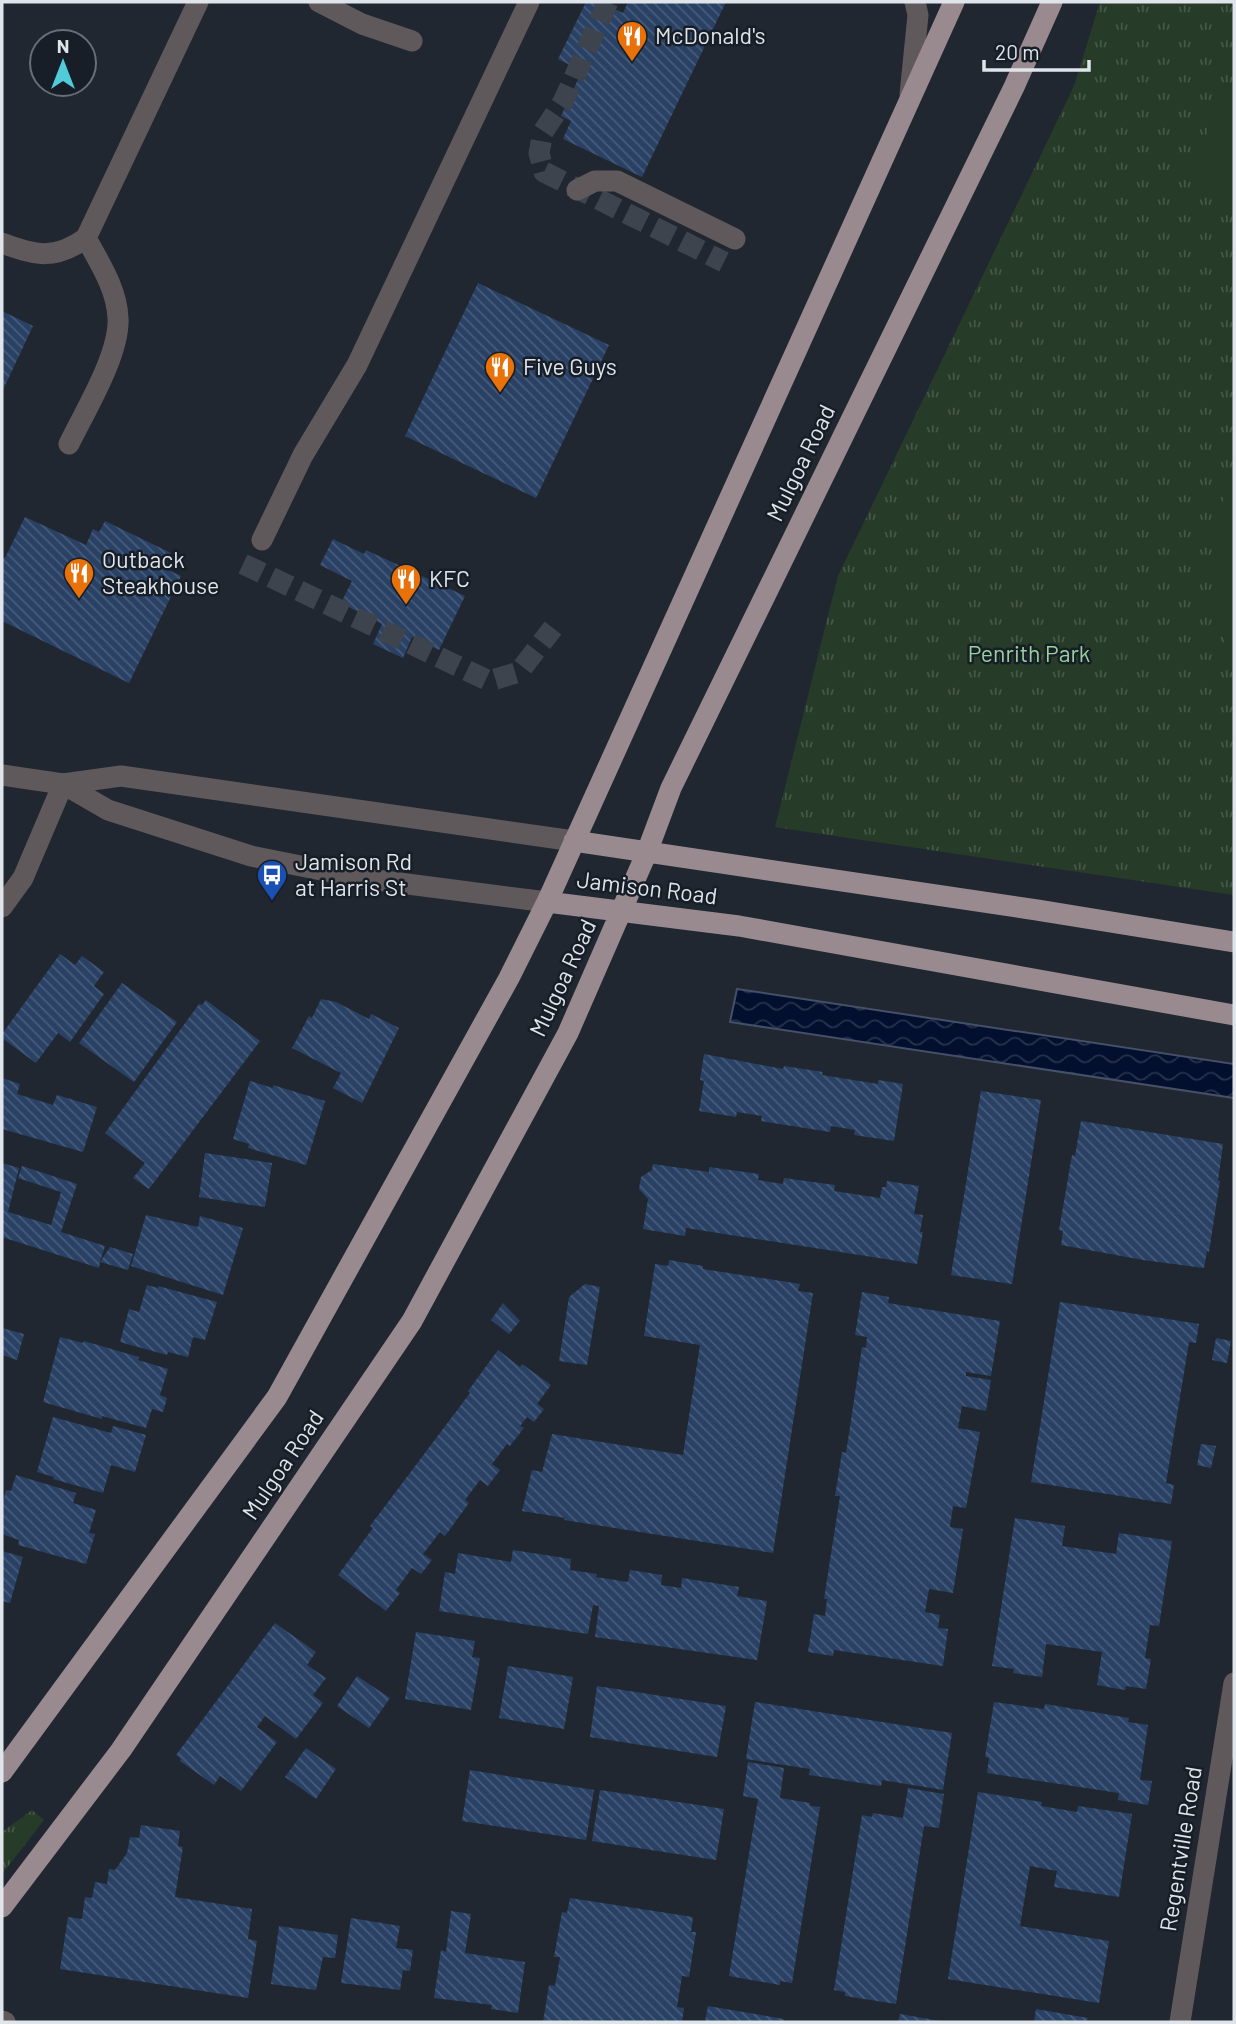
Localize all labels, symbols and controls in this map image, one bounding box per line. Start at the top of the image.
restaurant icon: McDonald's [615,19,649,63]
place label: McDonald's [655,21,766,49]
north arrow [28,28,98,98]
scale bar [984,28,1089,72]
text: N [57,34,69,57]
text: 20 m [995,39,1040,64]
restaurant icon: Five Guys [483,350,517,394]
place label: Five Guys [523,352,617,380]
street label: Mulgoa Road [760,400,840,525]
place label: Outback Steakhouse [102,545,219,599]
restaurant icon: Outback Steakhouse [62,556,96,600]
restaurant icon: KFC [389,562,423,606]
place label: KFC [429,564,470,592]
park label: Penrith Park [968,639,1090,667]
place label: Jamison Rd at Harris St [295,847,412,901]
bus stop icon: Jamison Rd at Harris St [255,858,289,902]
street label: Jamison Road [575,864,719,910]
street label: Mulgoa Road [523,915,601,1041]
street label: Mulgoa Road [235,1404,329,1525]
street label: Regentville Road [1153,1764,1207,1933]

